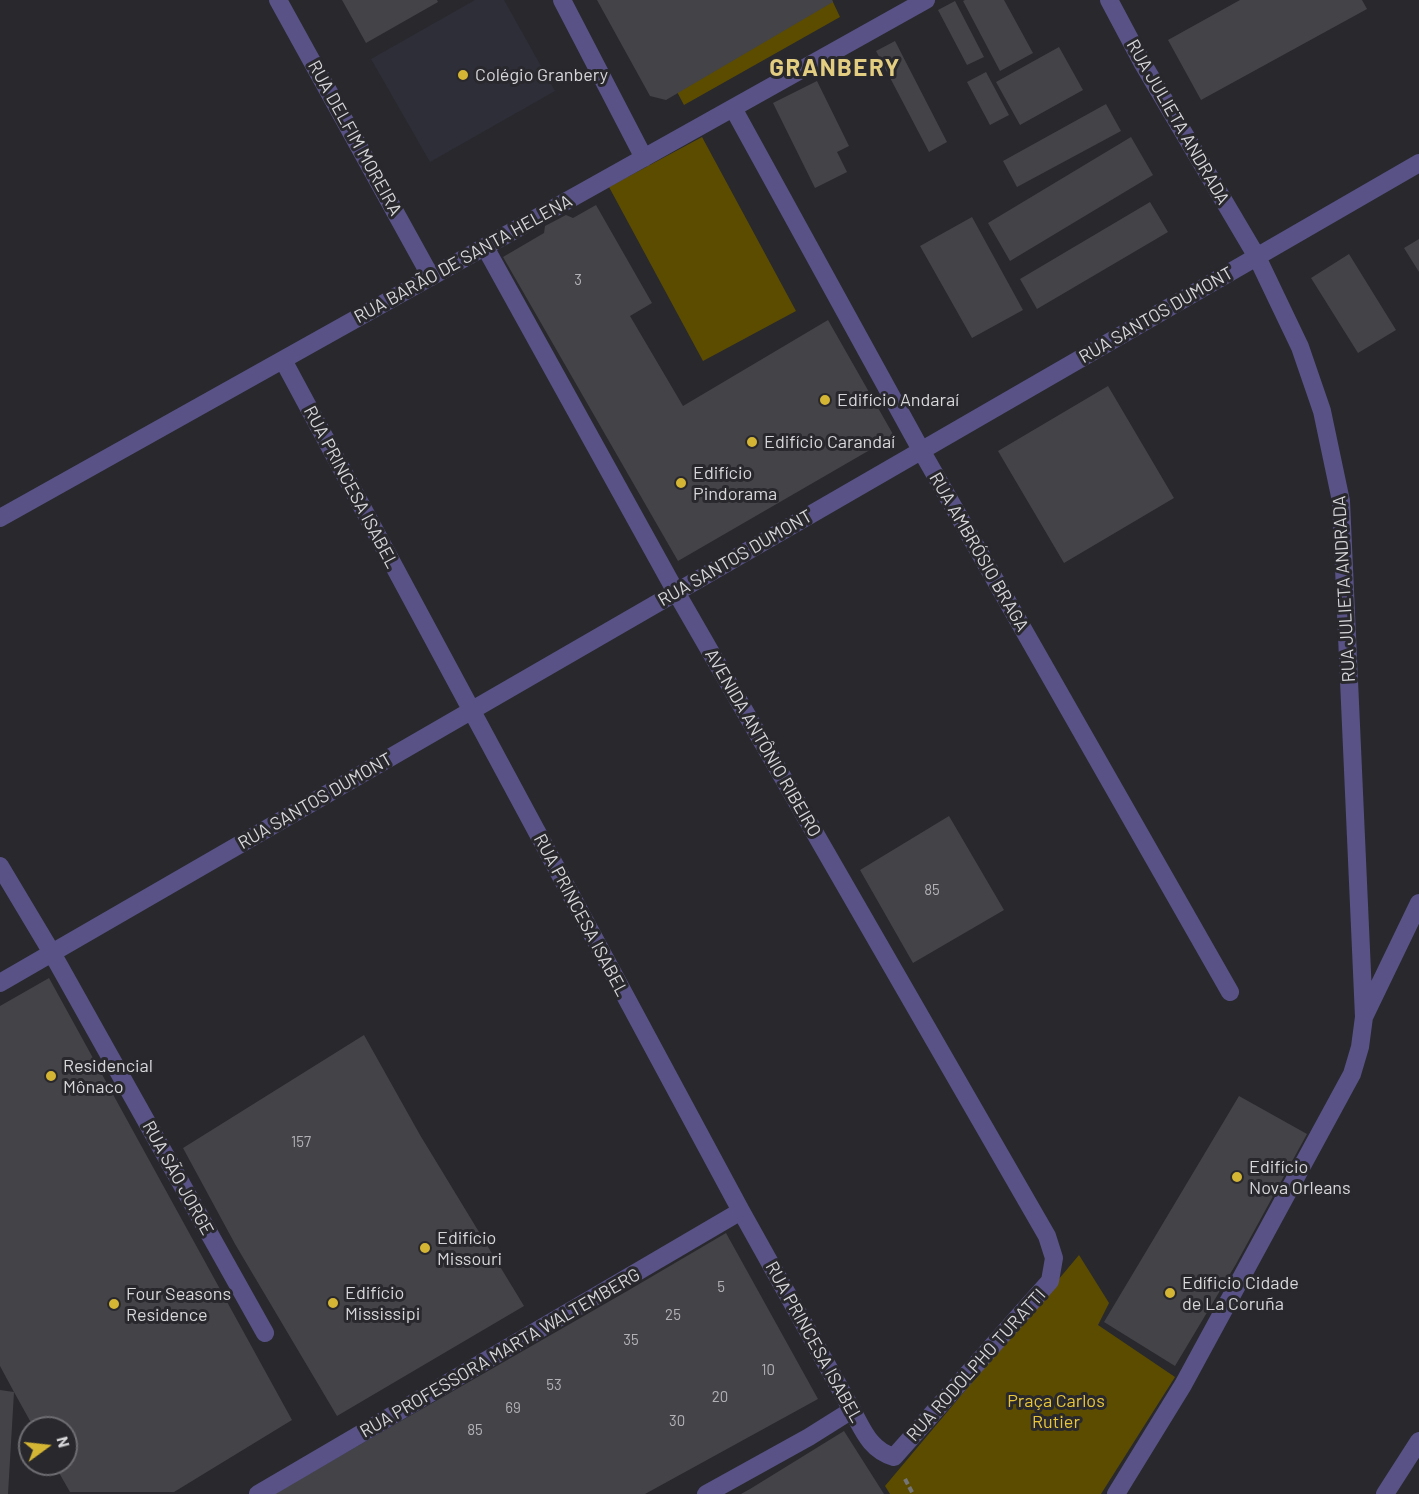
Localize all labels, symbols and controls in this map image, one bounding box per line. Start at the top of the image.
street label: RUA JULIETA ANDRADA [1122,36,1234,208]
district label: GRANBERY [769,54,901,82]
street label: RUA DELFIM MOREIRA [303,57,407,219]
place label: Colégio Granbery [475,64,608,86]
marker: Colégio Granbery [456,68,470,82]
street label: RUA BARÃO DE SANTA HELENA [350,190,576,328]
street label: RUA SANTOS DUMONT [1075,262,1237,368]
house number: 3 [574,271,582,289]
place label: Edifício Andaraí [837,389,959,411]
marker: Edifício Andaraí [818,393,832,407]
street label: RUA PRINCESA ISABEL [299,402,403,572]
place label: Edifício Carandaí [764,431,895,453]
marker: Edifício Carandaí [745,435,759,449]
place label: Edifício Pindorama [693,462,777,504]
street label: RUA AMBRÓSIO BRAGA [925,469,1033,635]
marker: Edifício Pindorama [674,476,688,490]
street label: RUA JULIETA ANDRADA [1328,495,1360,683]
street label: RUA SANTOS DUMONT [654,505,816,611]
street label: AVENIDA ANTÔNIO RIBEIRO [700,645,826,841]
street label: RUA SANTOS DUMONT [234,748,396,854]
street label: RUA PRINCESA ISABEL [529,830,633,1000]
house number: 85 [924,881,940,899]
place label: Residencial Mônaco [63,1055,153,1098]
marker: Residencial Mônaco [44,1069,58,1083]
street label: RUA SÃO JORGE [138,1117,218,1239]
house number: 157 [291,1133,311,1151]
place label: Edifício Nova Orleans [1249,1156,1351,1198]
marker: Edifício Nova Orleans [1230,1170,1244,1184]
place label: Edifício Missouri [437,1227,502,1270]
marker: Edifício Missouri [418,1241,432,1255]
street label: RUA PRINCESA ISABEL [761,1258,867,1426]
street label: RUA PROFESSORA MARTA WALTEMBERG [356,1264,644,1442]
place label: Edíficio Cidade de La Coruña [1182,1272,1299,1314]
house number: 5 [717,1278,725,1296]
place label: Edifício Mississipi [345,1282,420,1324]
place label: Four Seasons Residence [126,1283,231,1326]
street label: RUA RODOLPHO TURATTI [902,1284,1050,1446]
marker: Edíficio Cidade de La Coruña [1163,1286,1177,1300]
marker: Edifício Mississipi [326,1296,340,1310]
marker: Four Seasons Residence [107,1297,121,1311]
house number: 25 [665,1306,681,1324]
house number: 35 [623,1331,639,1349]
house number: 10 [761,1361,775,1379]
house number: 53 [546,1376,562,1394]
house number: 20 [712,1388,728,1406]
park label: Praça Carlos Rutier [1007,1390,1105,1432]
house number: 69 [505,1399,521,1417]
house number: 30 [669,1412,685,1430]
north arrow [18,1416,78,1476]
house number: 85 [467,1421,483,1439]
text: N [53,1434,74,1449]

